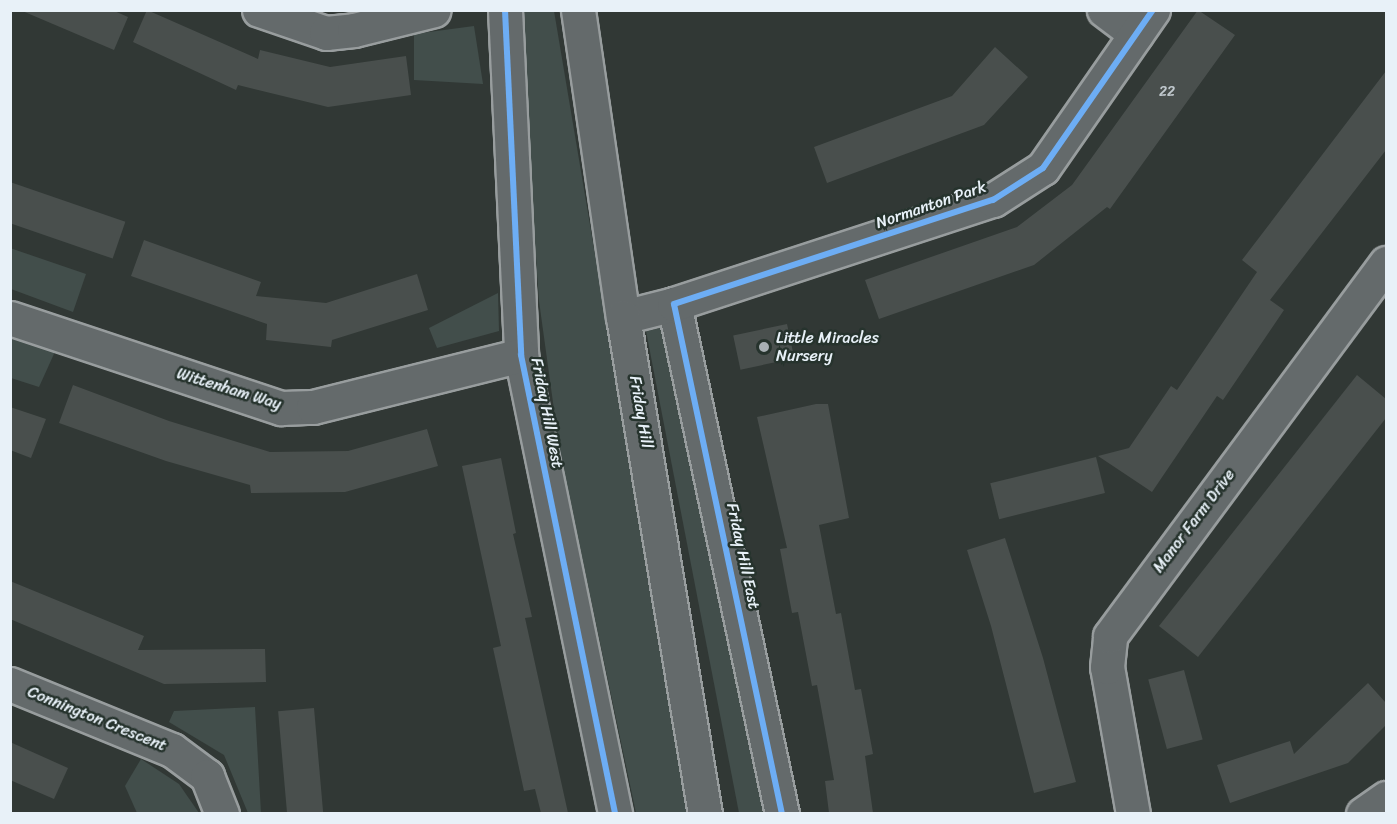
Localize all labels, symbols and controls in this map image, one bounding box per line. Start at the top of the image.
house number: 22 [1159,84,1175,100]
street label: Normanton Park [873,177,989,233]
place label: Little Miracles Nursery [776,328,878,366]
marker: Little Miracles Nursery [757,340,771,354]
street label: Friday Hill West [527,356,567,470]
street label: Wittenham Way [174,364,284,414]
street label: Friday Hill [625,374,657,450]
street label: Manor Farm Drive [1149,465,1239,577]
street label: Friday Hill East [722,501,764,611]
street label: Connington Crescent [25,682,169,756]

